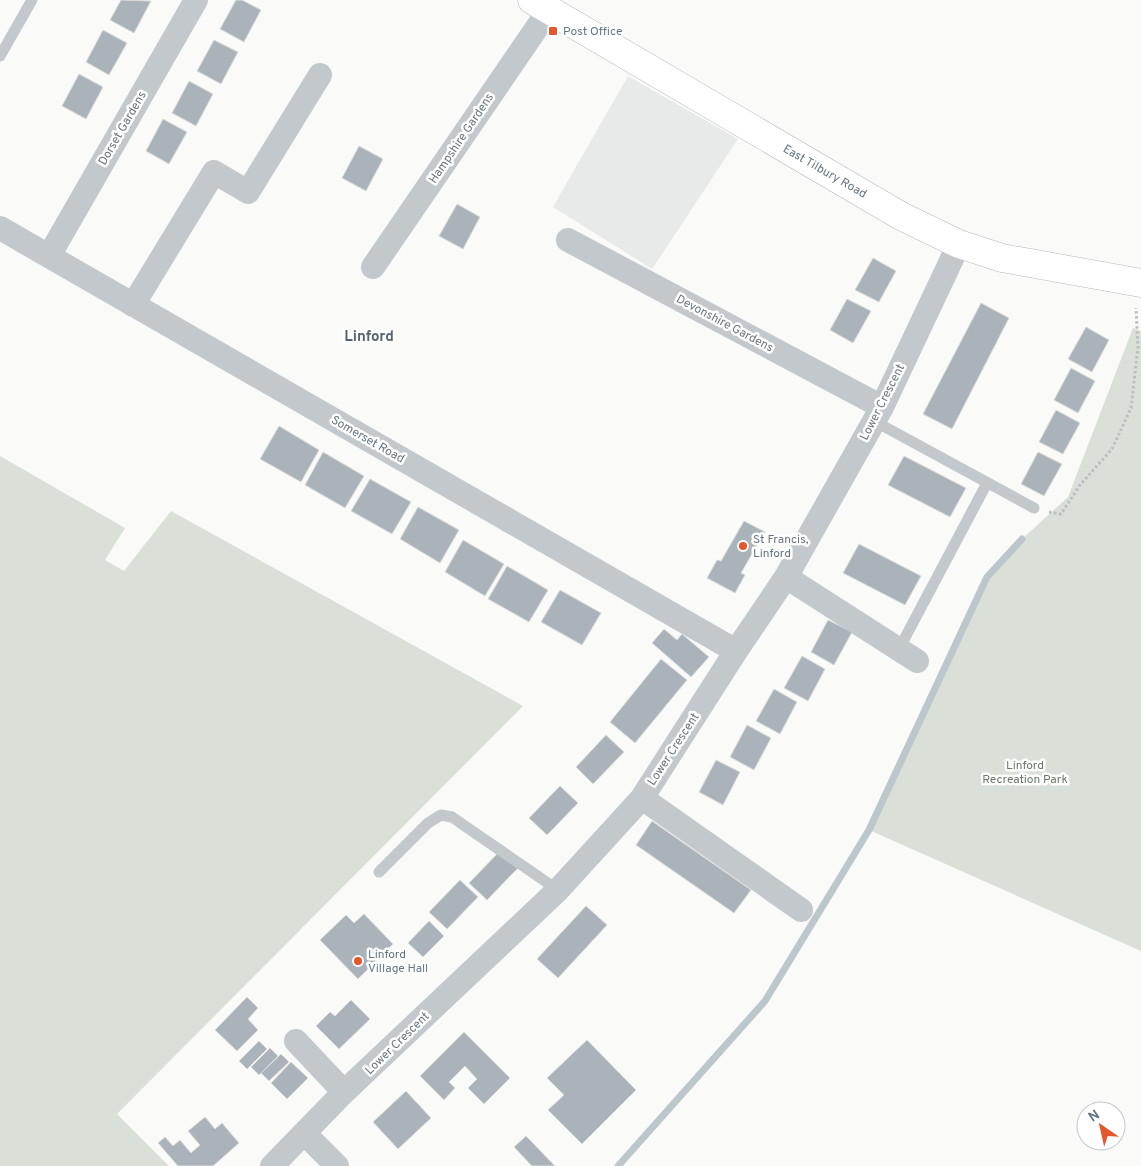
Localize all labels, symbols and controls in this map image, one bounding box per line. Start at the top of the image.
place label: Post Office [563,24,623,40]
marker: Post Office [547,25,559,37]
street label: Dorset Gardens [95,88,151,169]
street label: Hampshire Gardens [426,90,498,187]
street label: East Tilbury Road [780,141,869,202]
street label: Devonshire Gardens [673,292,776,356]
district label: Linford [344,328,394,347]
street label: Lower Crescent [857,362,909,443]
street label: Somerset Road [328,412,407,467]
place label: St Francis, Linford [753,532,809,562]
marker: St Francis, Linford [737,540,749,552]
street label: Lower Crescent [644,710,703,789]
park label: Linford Recreation Park [982,758,1068,788]
place label: Linford Village Hall [368,947,428,977]
marker: Linford Village Hall [352,955,364,967]
street label: Lower Crescent [362,1009,433,1079]
north arrow [1076,1101,1126,1151]
text: N [1086,1107,1103,1126]

